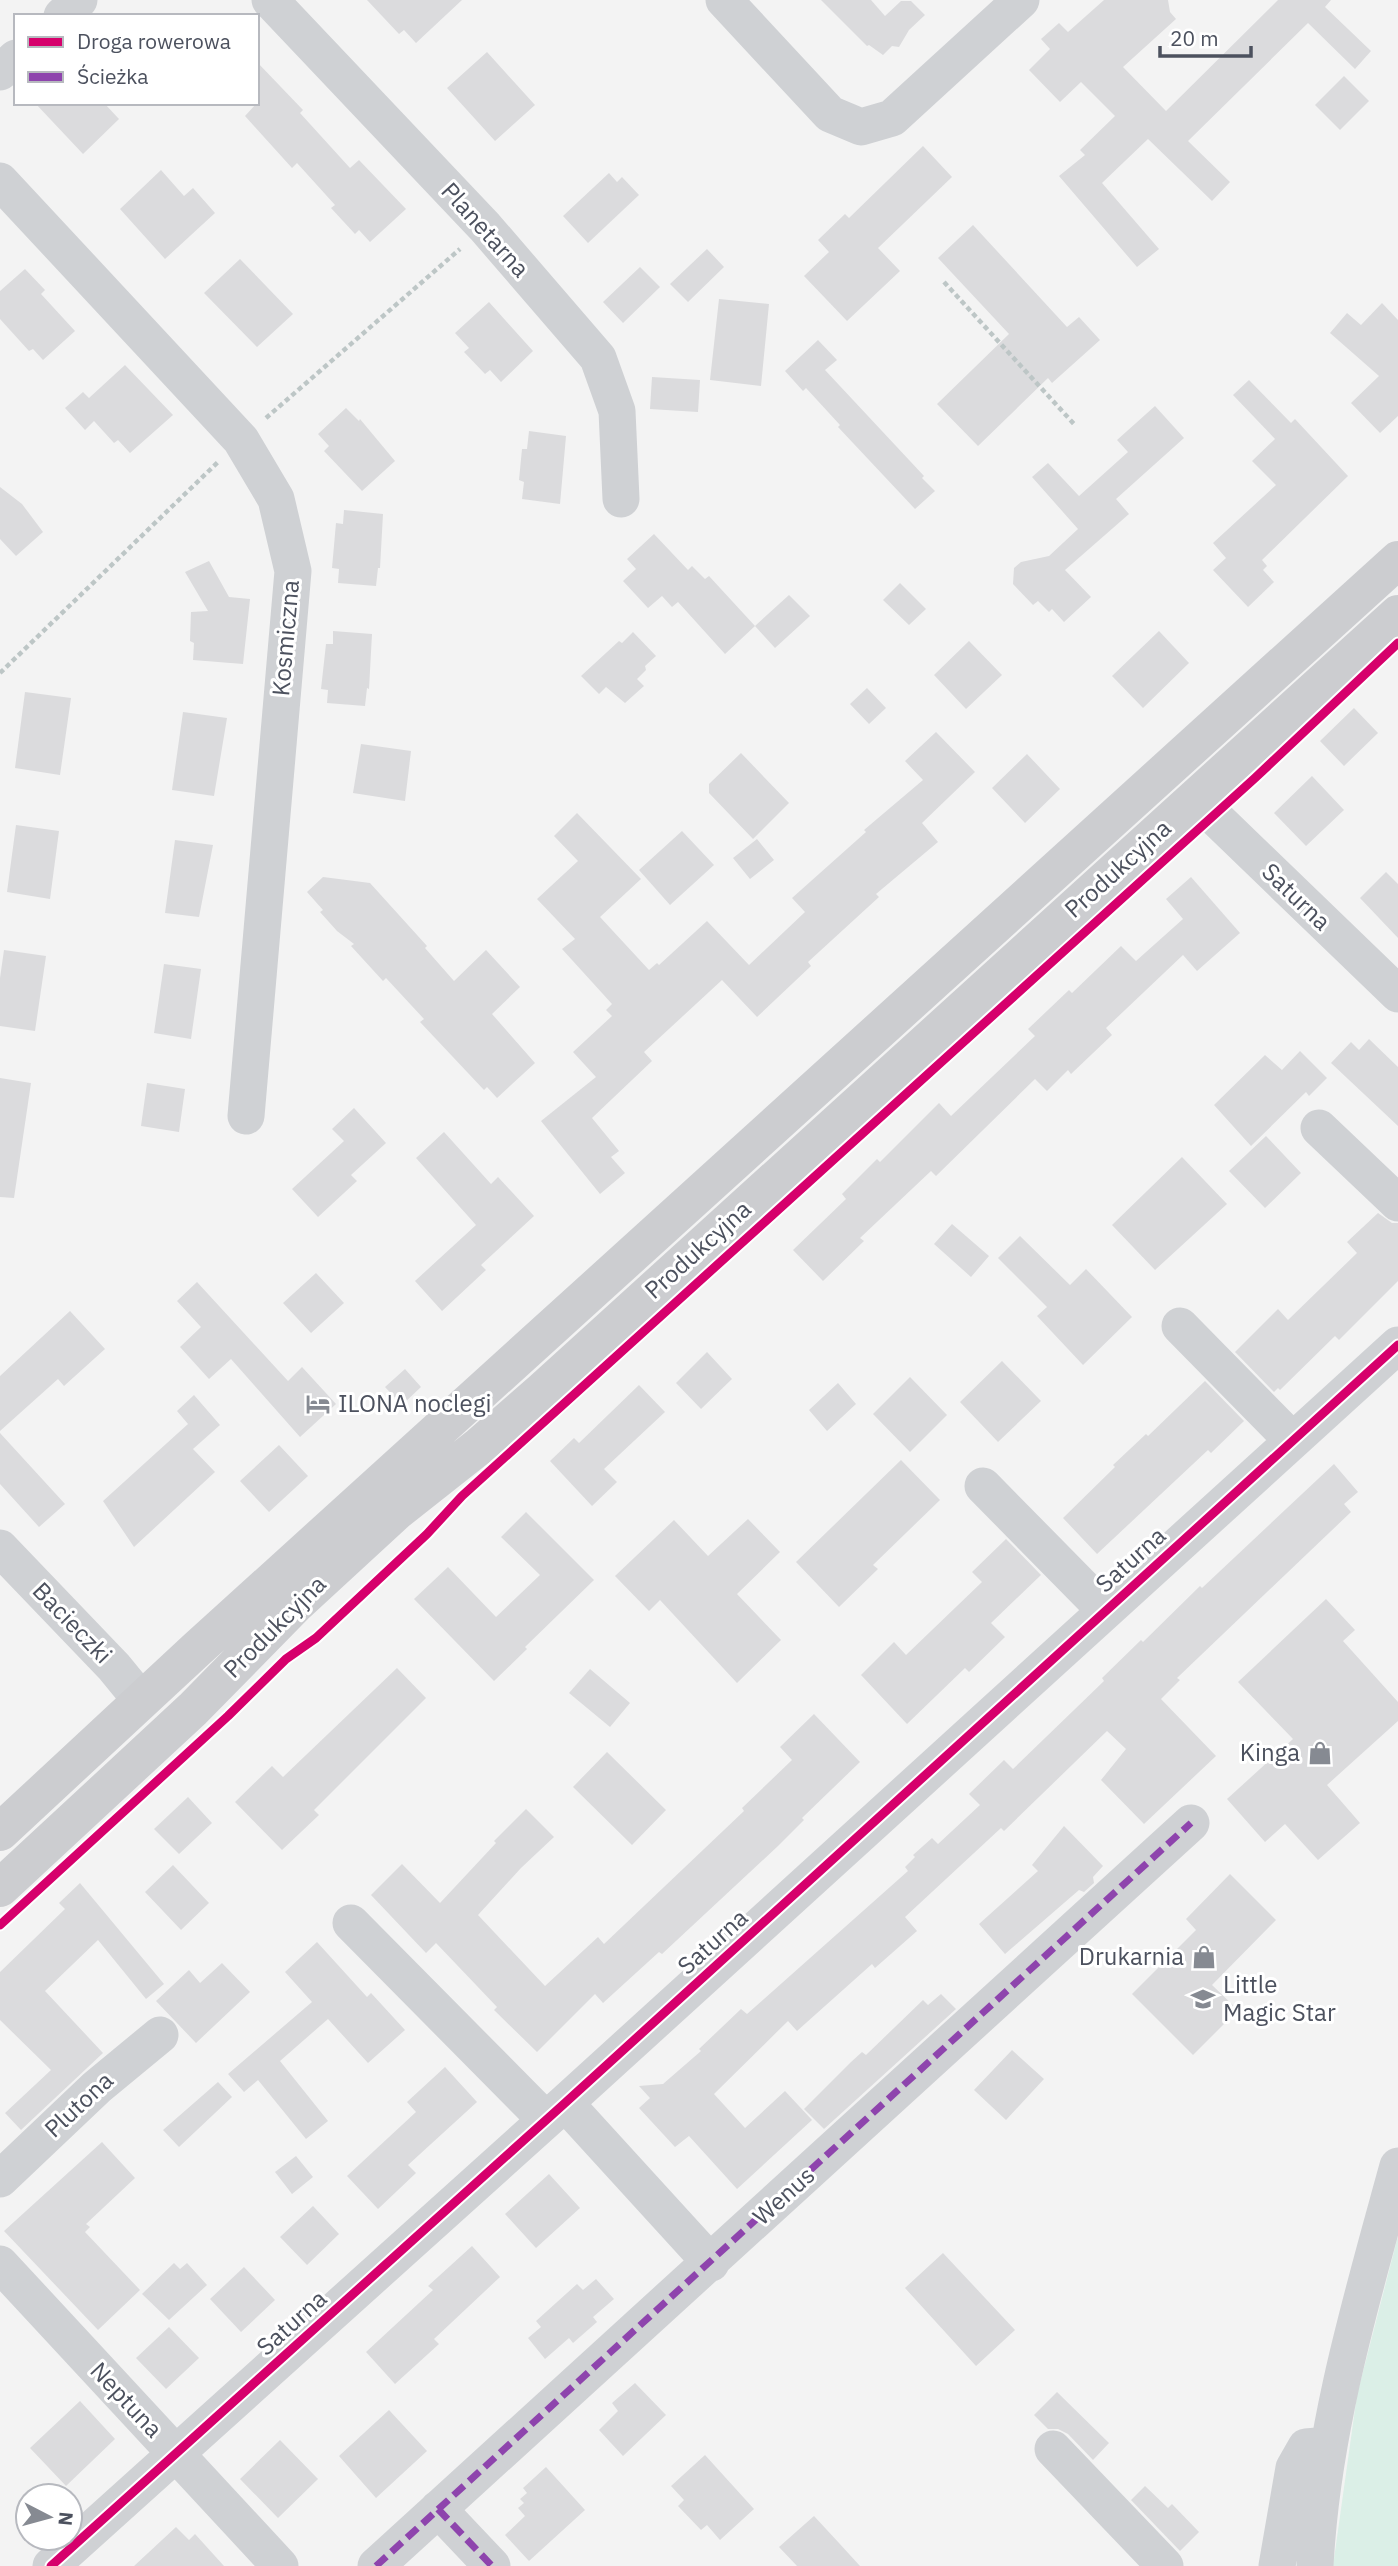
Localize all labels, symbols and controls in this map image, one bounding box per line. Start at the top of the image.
legend [14,14,259,105]
scale bar [1160,14,1251,58]
text: 20 m [1170,24,1219,52]
text: Droga rowerowa [77,27,231,55]
text: Ścieżka [77,62,148,90]
street label: Planetarna [435,175,537,284]
street label: Kosmiczna [264,578,306,697]
street label: Produkcyjna [1057,812,1177,925]
street label: Saturna [1255,856,1338,937]
street label: Produkcyjna [637,1193,757,1306]
place label: ILONA noclegi [338,1387,491,1419]
hotel icon: ILONA noclegi [304,1390,332,1418]
street label: Saturna [1088,1519,1172,1599]
street label: Produkcyjna [216,1568,333,1685]
street label: Bacieczki [26,1575,120,1670]
place label: Kinga [1240,1736,1300,1768]
shop icon: Kinga [1306,1739,1334,1767]
street label: Saturna [670,1901,754,1981]
place label: Drukarnia [1079,1940,1184,1972]
shop icon: Drukarnia [1190,1943,1218,1971]
place label: Little Magic Star [1223,1968,1336,2028]
school or university icon: Little Magic Star [1189,1985,1217,2013]
street label: Plutona [37,2064,120,2144]
street label: Wenus [745,2159,821,2232]
street label: Saturna [249,2282,333,2362]
street label: Neptuna [84,2355,170,2444]
north arrow [14,2482,84,2552]
text: N [53,2511,79,2527]

